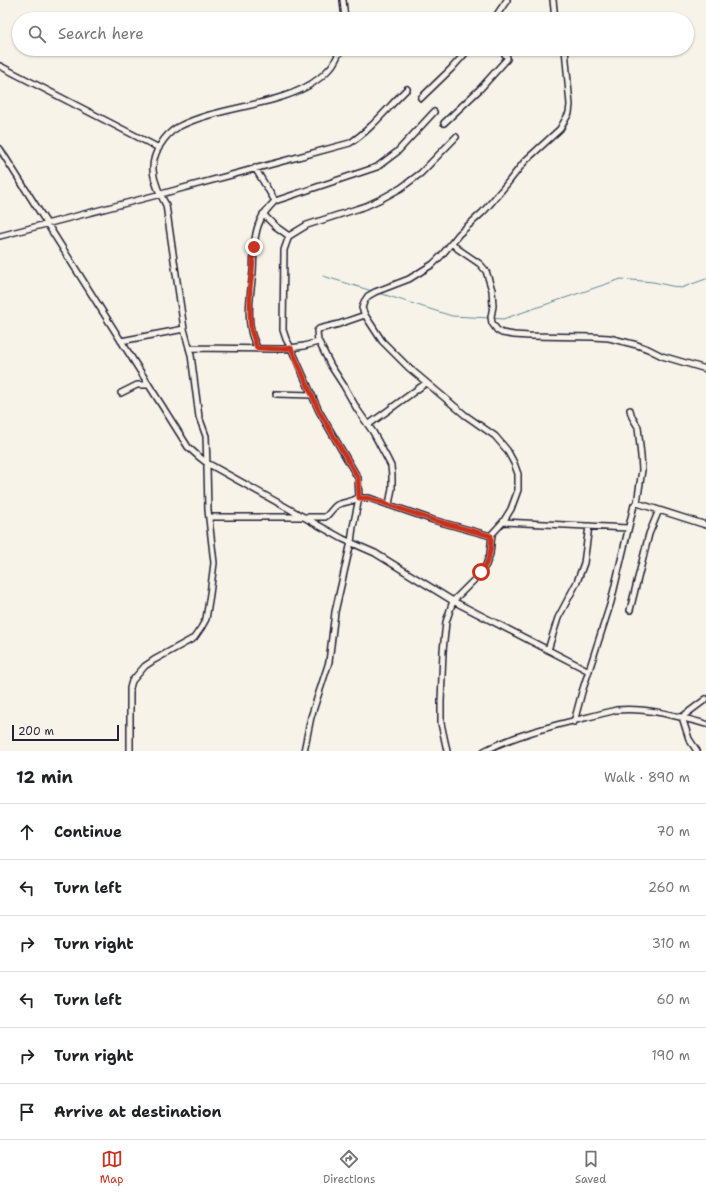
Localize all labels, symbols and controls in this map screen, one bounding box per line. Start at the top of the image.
search box [12,12,694,56]
icon: search [26,23,48,45]
text: Search here [58,24,144,44]
route end [245,238,263,256]
route start [472,563,490,581]
scale bar [12,723,119,742]
text: 200 m [18,724,54,739]
text: 12 min [16,766,73,788]
text: Walk · 890 m [604,769,690,786]
icon: ahead [16,821,38,843]
text: Continue [54,822,122,842]
text: 70 m [656,823,690,840]
icon: left [16,877,38,899]
text: Turn left [54,878,122,898]
text: 260 m [648,879,690,896]
icon: right [16,933,38,955]
text: Turn right [54,934,134,954]
text: 310 m [652,935,690,952]
icon: left [16,989,38,1011]
text: Turn left [54,990,122,1010]
text: 60 m [657,991,690,1008]
icon: right [16,1045,38,1067]
text: Turn right [54,1046,134,1066]
text: 190 m [651,1047,690,1064]
icon: arrive [16,1101,38,1123]
text: Arrive at destination [54,1102,222,1122]
tab: Map [100,1148,123,1187]
tab: Directions [323,1148,375,1187]
tab: Saved [575,1148,606,1187]

